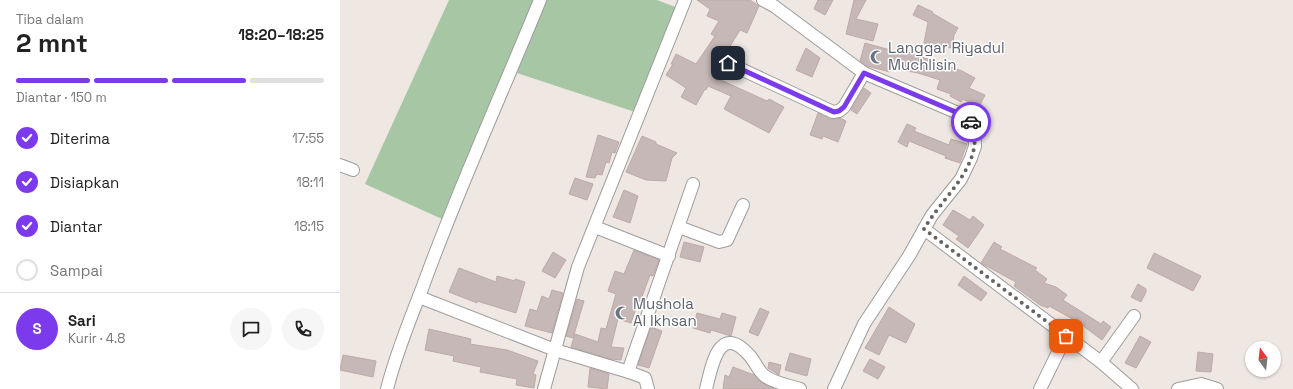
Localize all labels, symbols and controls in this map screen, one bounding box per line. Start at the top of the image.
text: Tiba dalam [16,11,84,28]
text: 18:20–18:25 [238,25,324,44]
text: 2 mnt [16,26,88,60]
place label: Langgar Riyadul Muchlisin [888,38,1005,74]
pin [711,46,745,80]
mosque icon: Langgar Riyadul Muchlisin [869,49,885,65]
icon: home [717,52,739,74]
text: Diantar · 150 m [16,89,107,106]
courier [951,102,991,142]
icon: car [960,111,982,133]
icon: check [16,127,38,149]
text: Diterima [50,129,110,148]
text: 17:55 [292,130,324,147]
icon: check [16,171,38,193]
text: Disiapkan [50,173,119,192]
text: 18:11 [296,174,324,191]
icon: check [16,215,38,237]
text: Diantar [50,217,102,236]
text: 18:15 [294,218,324,235]
text: Sampai [50,261,103,280]
place label: Mushola Al Ikhsan [633,294,697,330]
mosque icon: Mushola Al Ikhsan [614,305,630,321]
button: chat [230,308,272,350]
button: phone [282,308,324,350]
text: Sari [68,311,96,330]
text: S [32,319,42,338]
pin [1049,319,1083,353]
icon: bag [1055,325,1077,347]
text: Kurir · 4.8 [68,330,125,347]
north arrow [1245,341,1281,377]
map controls [1245,341,1281,377]

